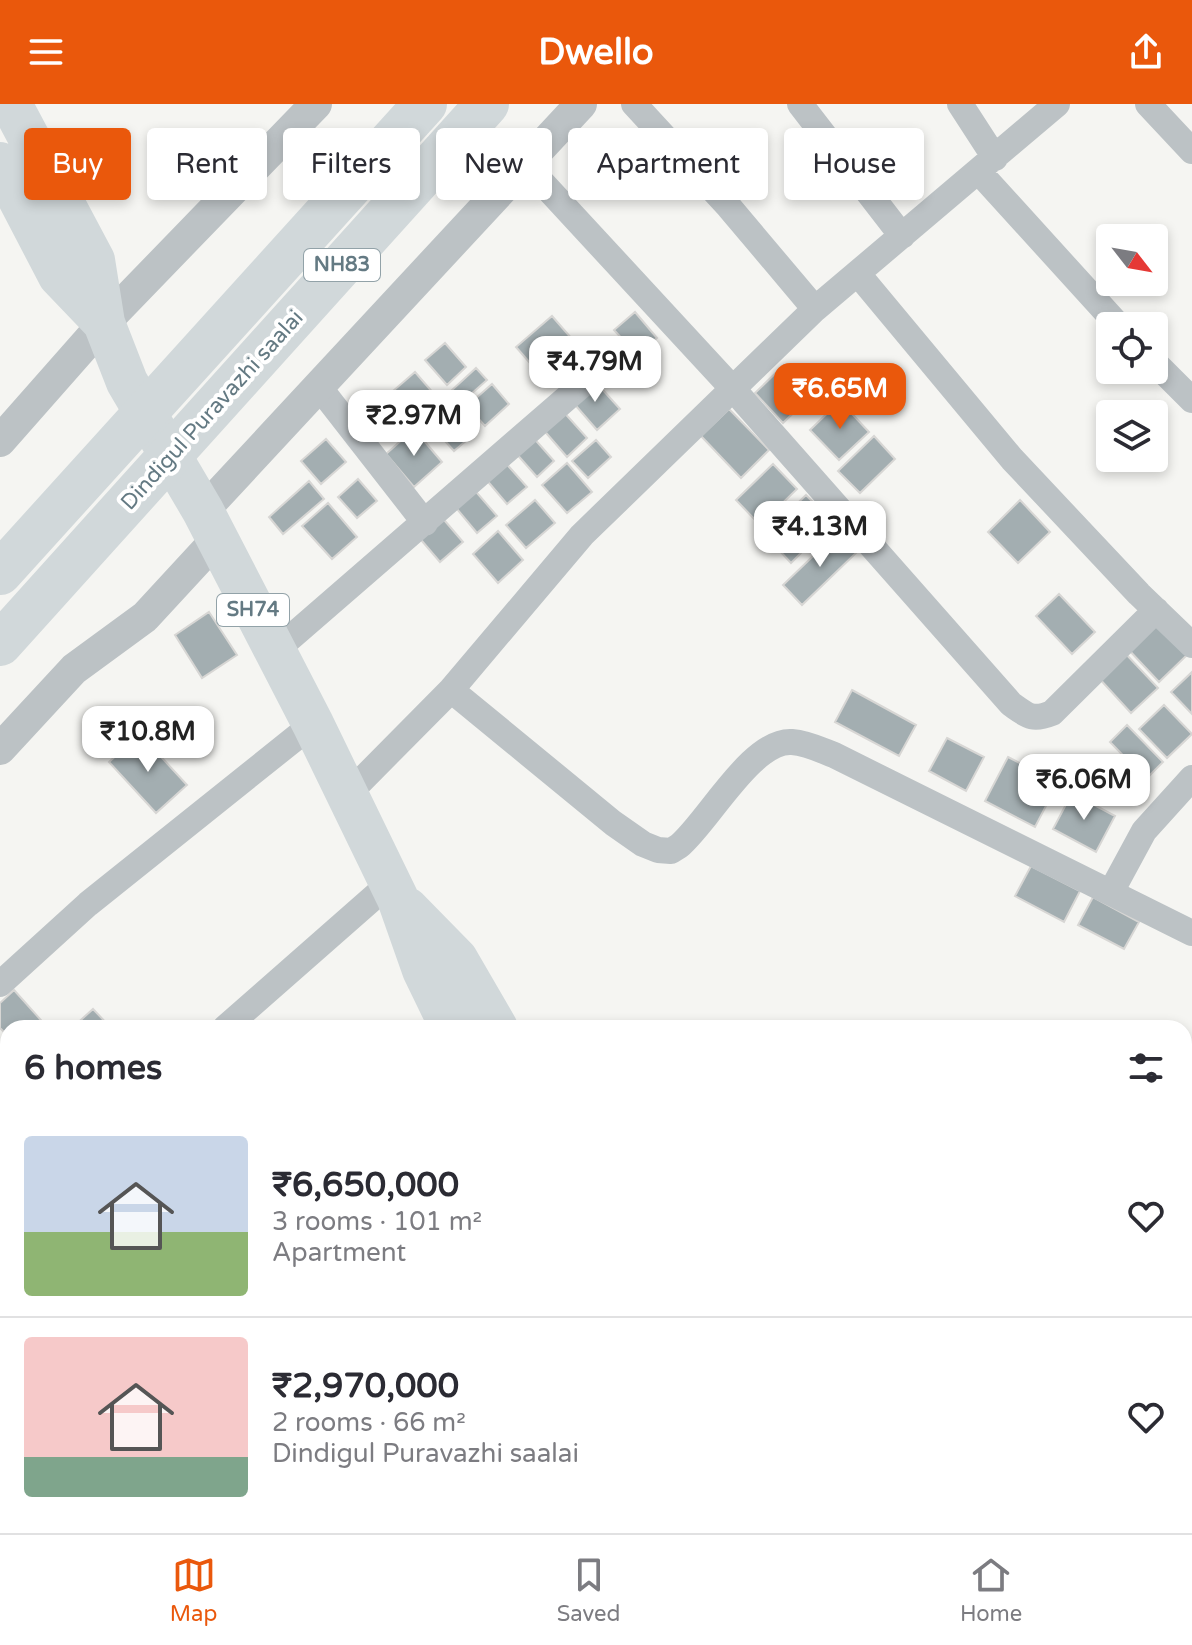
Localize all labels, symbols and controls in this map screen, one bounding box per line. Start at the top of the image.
icon: menu [24,30,68,74]
icon: share [1124,30,1168,74]
text: Dwello [538,31,654,74]
chip: Buy [24,128,131,200]
chip: Rent [147,128,267,200]
chip: Filters [283,128,420,200]
chip: New [436,128,552,200]
chip: Apartment [568,128,768,200]
chip: House [784,128,924,200]
north arrow [1096,224,1168,296]
map controls [1096,224,1168,472]
road number: NH83 [304,249,380,281]
street label: Dindigul Puravazhi saalai [115,305,309,515]
button: locate [1096,312,1168,384]
pin: ₹4.79M [530,336,660,404]
text: ₹4.79M [547,346,643,377]
pin: ₹6.65M [775,363,905,431]
text: ₹6.65M [792,373,888,404]
pin: ₹2.97M [349,390,479,458]
text: ₹2.97M [366,400,462,431]
button: layers [1096,400,1168,472]
pin: ₹4.13M [755,501,885,569]
text: ₹4.13M [772,511,868,542]
road number: SH74 [217,594,289,626]
pin: ₹10.8M [83,706,213,774]
text: ₹10.8M [100,716,196,747]
pin: ₹6.06M [1019,754,1149,822]
text: ₹6.06M [1036,764,1132,795]
icon: filters [1124,1046,1168,1090]
text: 6 homes [24,1048,162,1089]
text: ₹6,650,000 [272,1165,459,1206]
icon: home [88,1168,184,1264]
icon: heart [1124,1194,1168,1238]
text: 3 rooms · 101 m² [272,1206,482,1237]
text: Apartment [272,1237,406,1268]
text: ₹2,970,000 [272,1366,459,1407]
icon: home [88,1369,184,1465]
icon: heart [1124,1395,1168,1439]
text: 2 rooms · 66 m² [272,1407,466,1438]
text: Dindigul Puravazhi saalai [272,1438,579,1469]
tab: Map [170,1553,217,1627]
tab: Saved [557,1553,620,1627]
tab: Home [960,1553,1022,1627]

